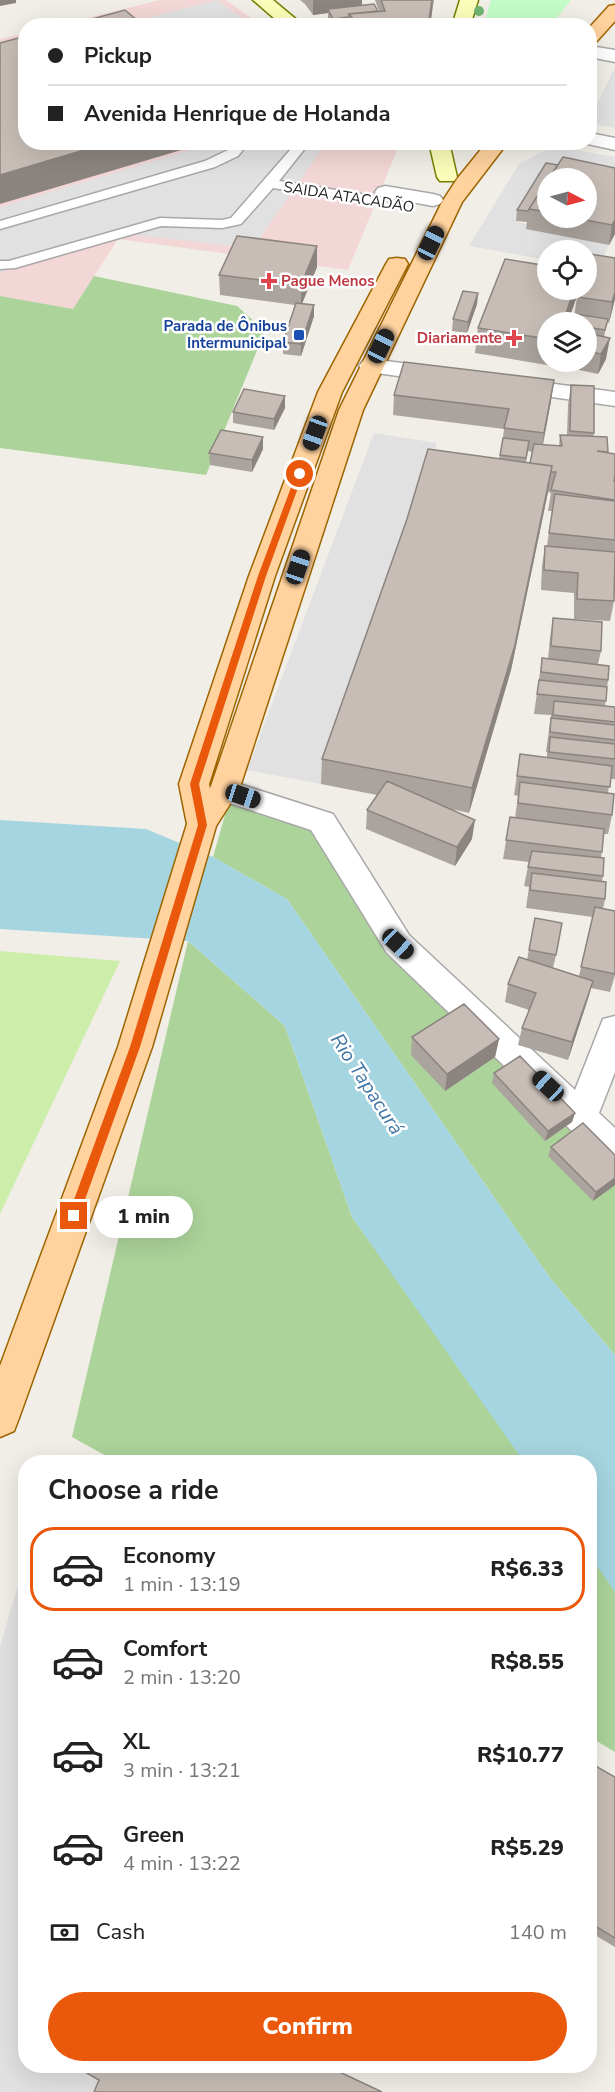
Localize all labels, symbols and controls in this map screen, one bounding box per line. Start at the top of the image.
text: Pickup [84,41,152,71]
text: Avenida Henrique de Holanda [84,99,390,129]
north arrow [537,168,597,228]
map controls [537,168,597,372]
street label: SAIDA ATACADÃO [282,177,416,217]
car [415,223,447,263]
button: locate [537,240,597,300]
place label: Pague Menos [281,271,374,291]
marker: Pague Menos [262,274,276,288]
button: layers [537,312,597,372]
place label: Parada de Ônibus Intermunicipal [164,316,287,353]
car [365,326,397,366]
marker: Parada de Ônibus Intermunicipal [292,328,306,342]
place label: Diariamente [417,328,502,348]
marker: Diariamente [507,331,521,345]
car [300,413,330,453]
route start [286,460,313,487]
car [284,547,312,587]
car [223,782,263,810]
car [379,925,417,963]
water label: Rio Tapacurá [324,1028,410,1140]
car [529,1067,567,1105]
callout: 1 min [95,1195,194,1237]
route end [60,1202,87,1229]
text: 1 min [117,1203,170,1230]
text: Choose a ride [48,1472,219,1509]
text: Economy [123,1541,215,1571]
icon: car [51,1542,105,1596]
text: R$6.33 [490,1554,564,1584]
text: 1 min · 13:19 [123,1571,241,1598]
text: Comfort [123,1634,207,1664]
icon: car [51,1635,105,1689]
text: R$8.55 [490,1647,564,1677]
text: 2 min · 13:20 [123,1664,241,1691]
text: XL [123,1727,150,1757]
icon: car [51,1728,105,1782]
text: R$10.77 [477,1740,564,1770]
text: 3 min · 13:21 [123,1757,241,1784]
text: Green [123,1820,184,1850]
icon: car [51,1821,105,1875]
text: R$5.29 [490,1833,564,1863]
text: 4 min · 13:22 [123,1850,241,1877]
icon: cash [48,1916,81,1949]
text: Cash [96,1917,145,1947]
text: 140 m [509,1919,567,1946]
button: Confirm [48,1992,567,2061]

